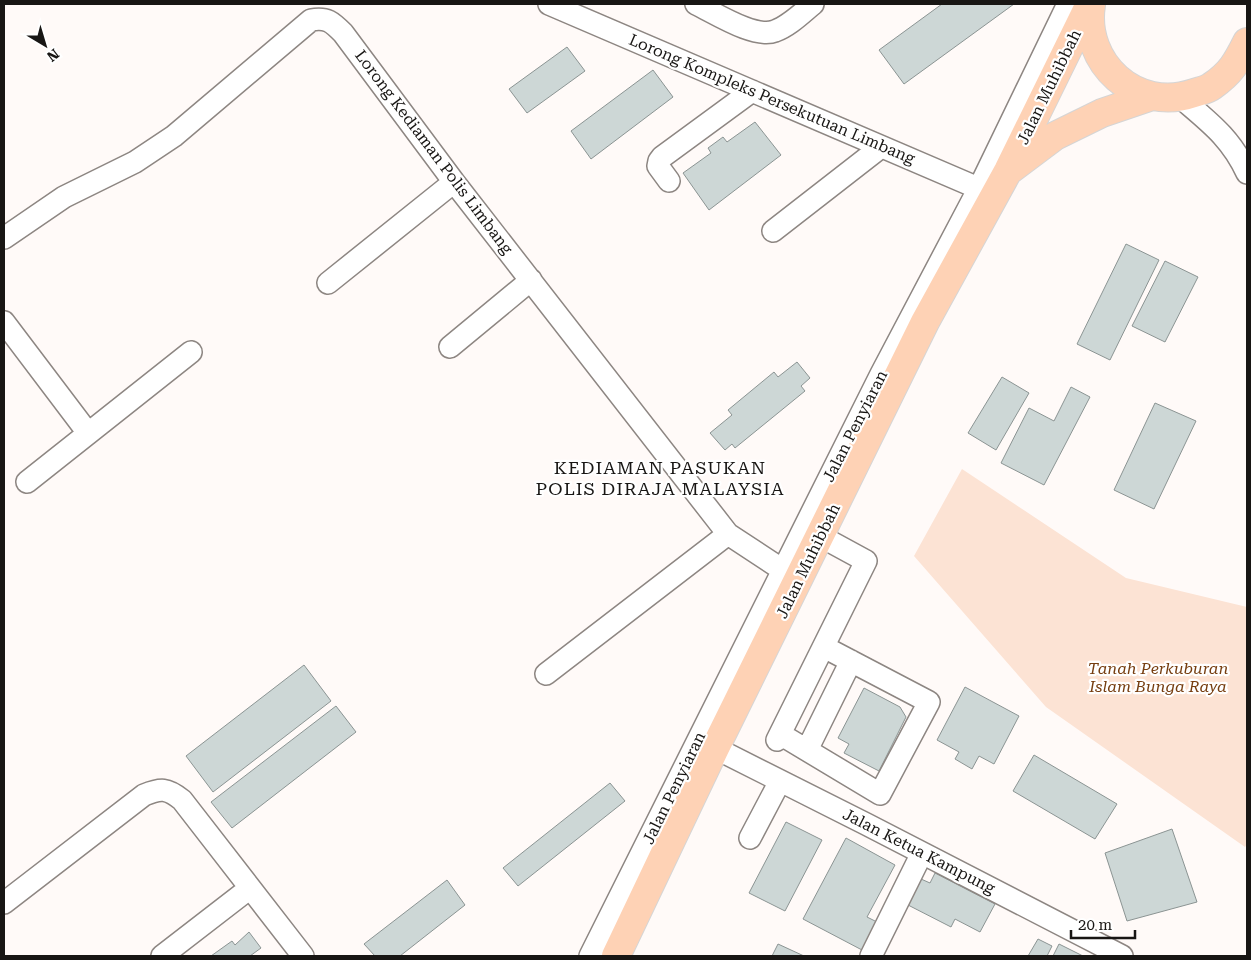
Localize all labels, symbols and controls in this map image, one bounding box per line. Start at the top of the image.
north arrow [20,20,70,70]
street label: Jalan Muhibbah [1013,26,1085,148]
street label: Lorong Kompleks Persekutuan Limbang [626,30,919,168]
text: N [44,46,62,65]
street label: Lorong Kediaman Polis Limbang [351,46,518,258]
street label: Jalan Penyiaran [819,367,891,485]
district label: KEDIAMAN PASUKAN POLIS DIRAJA MALAYSIA [535,457,785,499]
street label: Jalan Muhibbah [772,500,844,622]
park label: Tanah Perkuburan Islam Bunga Raya [1088,659,1228,696]
street label: Jalan Penyiaran [639,729,709,847]
street label: Jalan Ketua Kampung [840,804,999,898]
scale bar [1071,908,1135,940]
text: 20 m [1078,916,1113,934]

